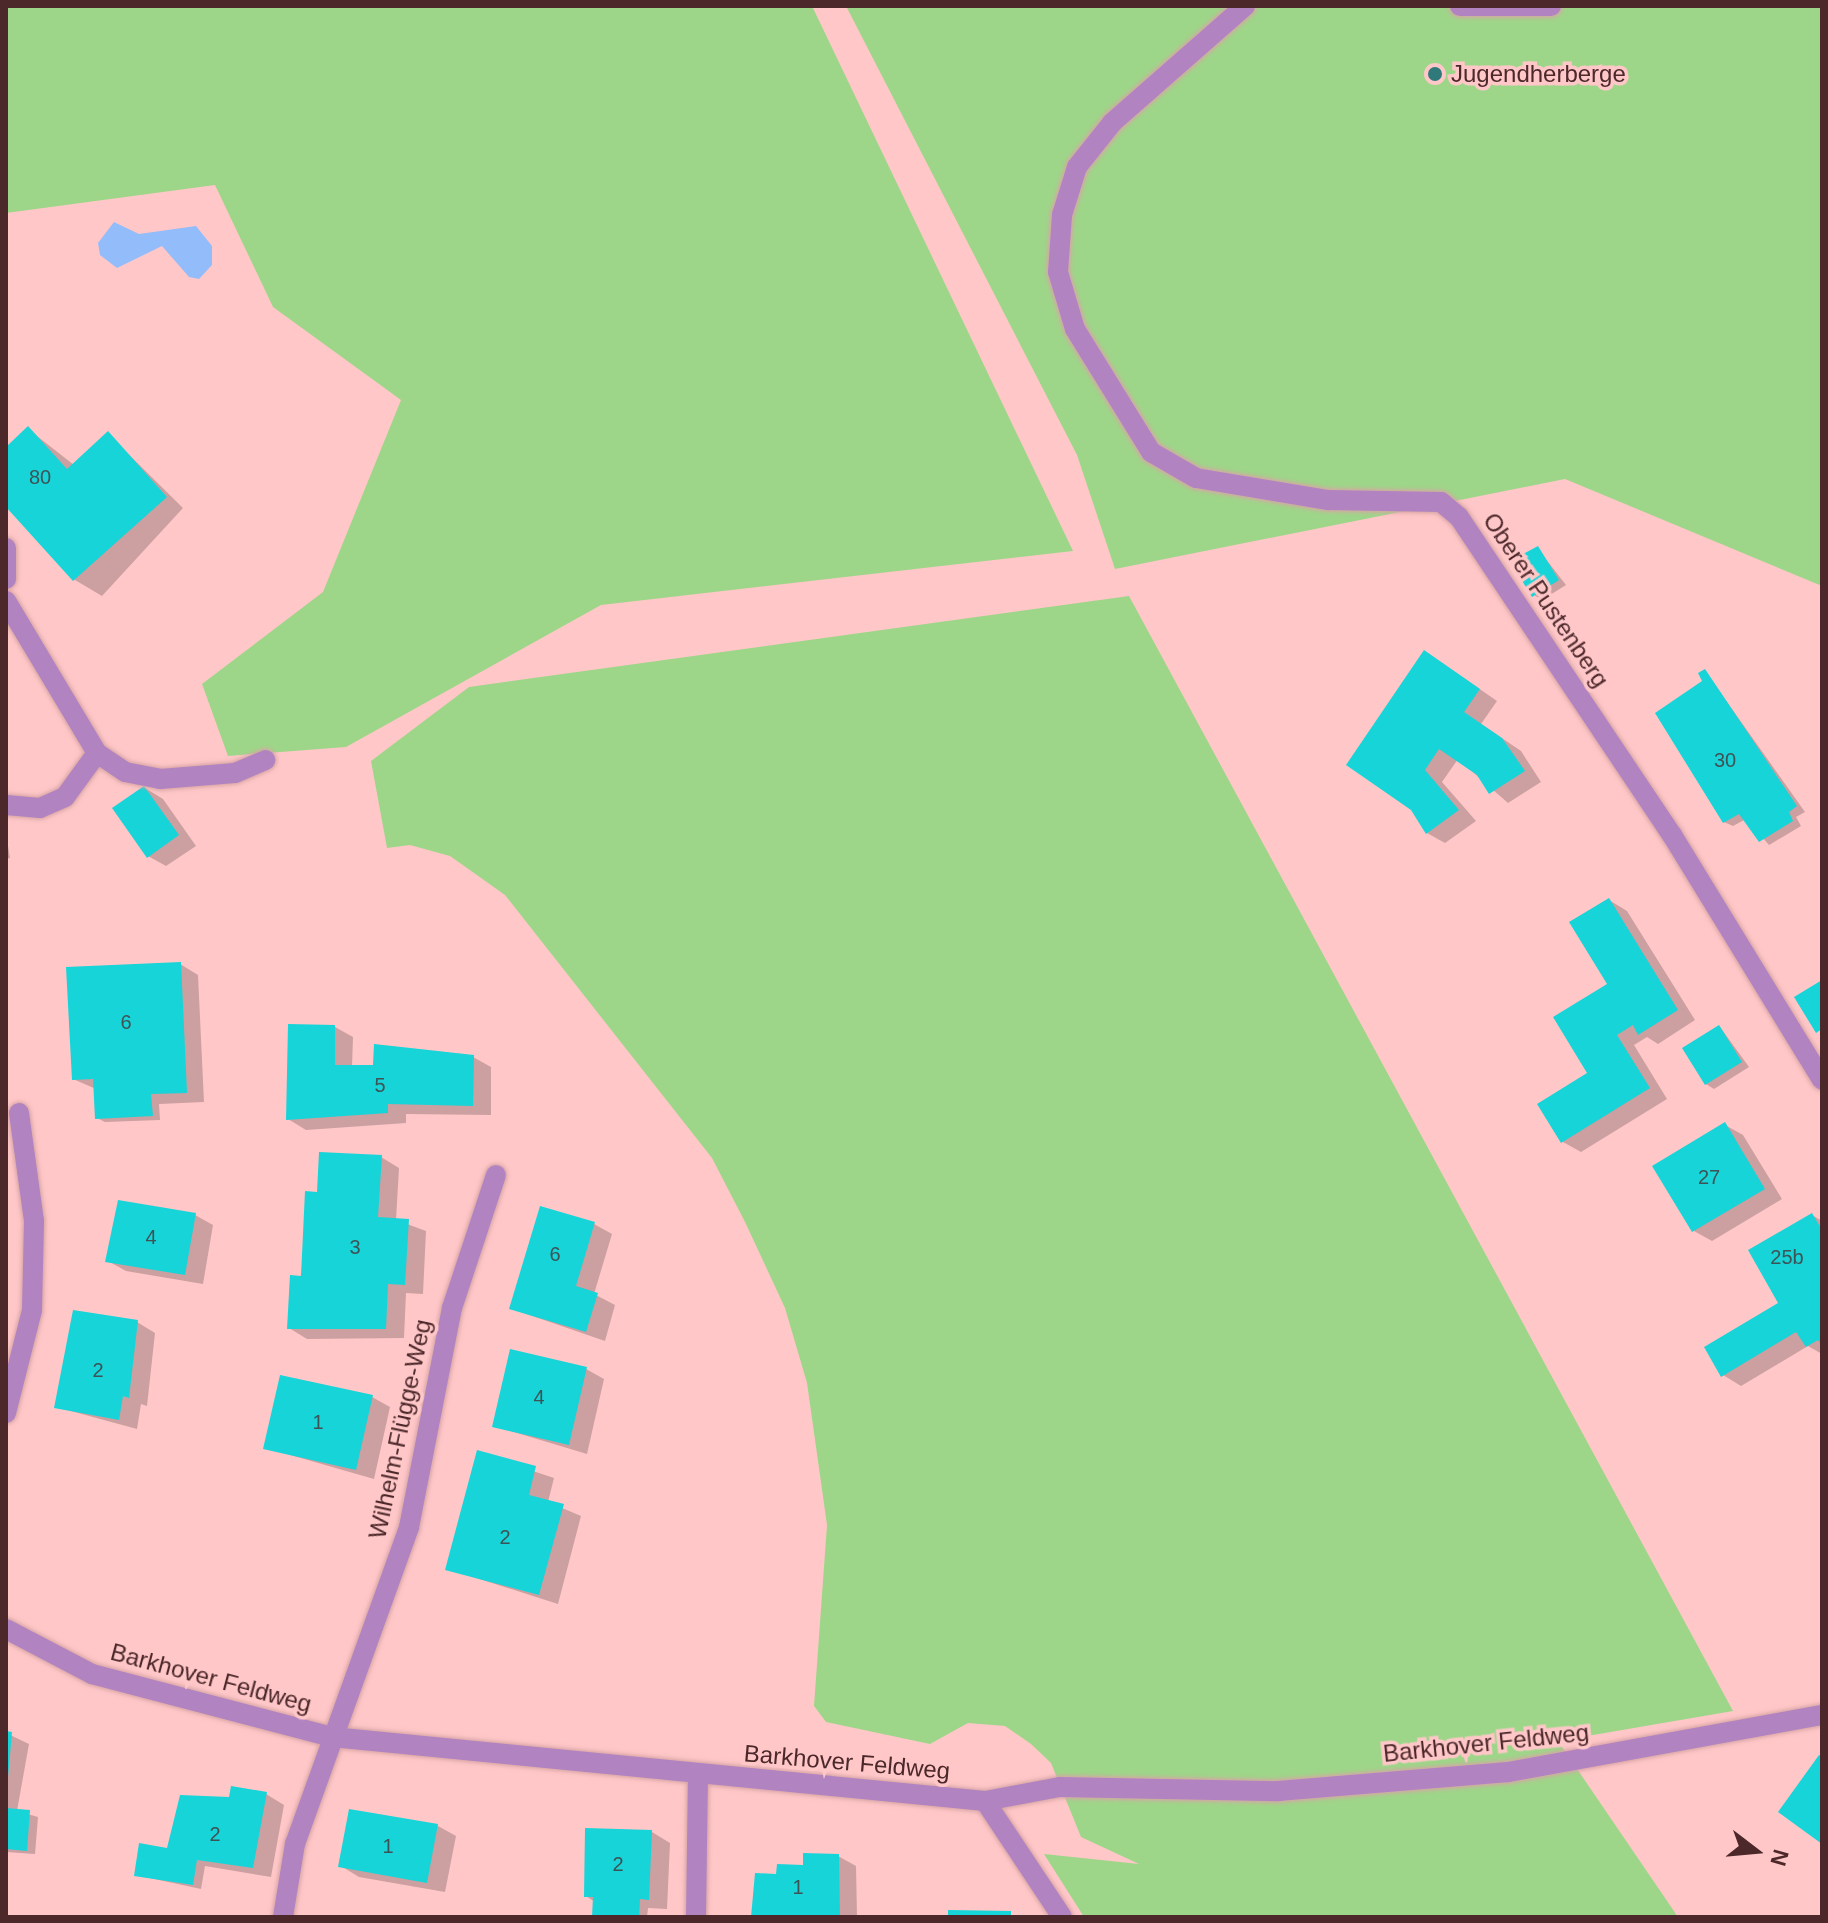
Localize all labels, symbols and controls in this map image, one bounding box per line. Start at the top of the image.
place label: Jugendherberge [1451,60,1626,88]
marker: Jugendherberge [1426,65,1444,83]
house number: 80 [29,465,51,489]
street label: Oberer Pustenberg [1477,507,1615,693]
house number: 30 [1714,748,1736,772]
house number: 6 [120,1010,132,1034]
house number: 5 [374,1073,386,1097]
house number: 27 [1698,1165,1720,1189]
house number: 4 [145,1225,157,1249]
house number: 3 [349,1235,361,1259]
house number: 6 [549,1242,561,1266]
house number: 25b [1770,1245,1804,1269]
street label: Wilhelm-Flügge-Weg [363,1317,437,1541]
house number: 2 [92,1358,104,1382]
house number: 4 [533,1385,545,1409]
house number: 1 [312,1410,324,1434]
house number: 2 [499,1525,511,1549]
street label: Barkhover Feldweg [107,1637,315,1719]
street label: Barkhover Feldweg [1382,1718,1590,1768]
street label: Barkhover Feldweg [743,1739,951,1785]
north arrow [1716,1811,1796,1891]
house number: 2 [209,1822,221,1846]
house number: 1 [382,1834,394,1858]
text: N [1765,1847,1794,1869]
house number: 2 [612,1852,624,1876]
house number: 1 [792,1875,804,1899]

